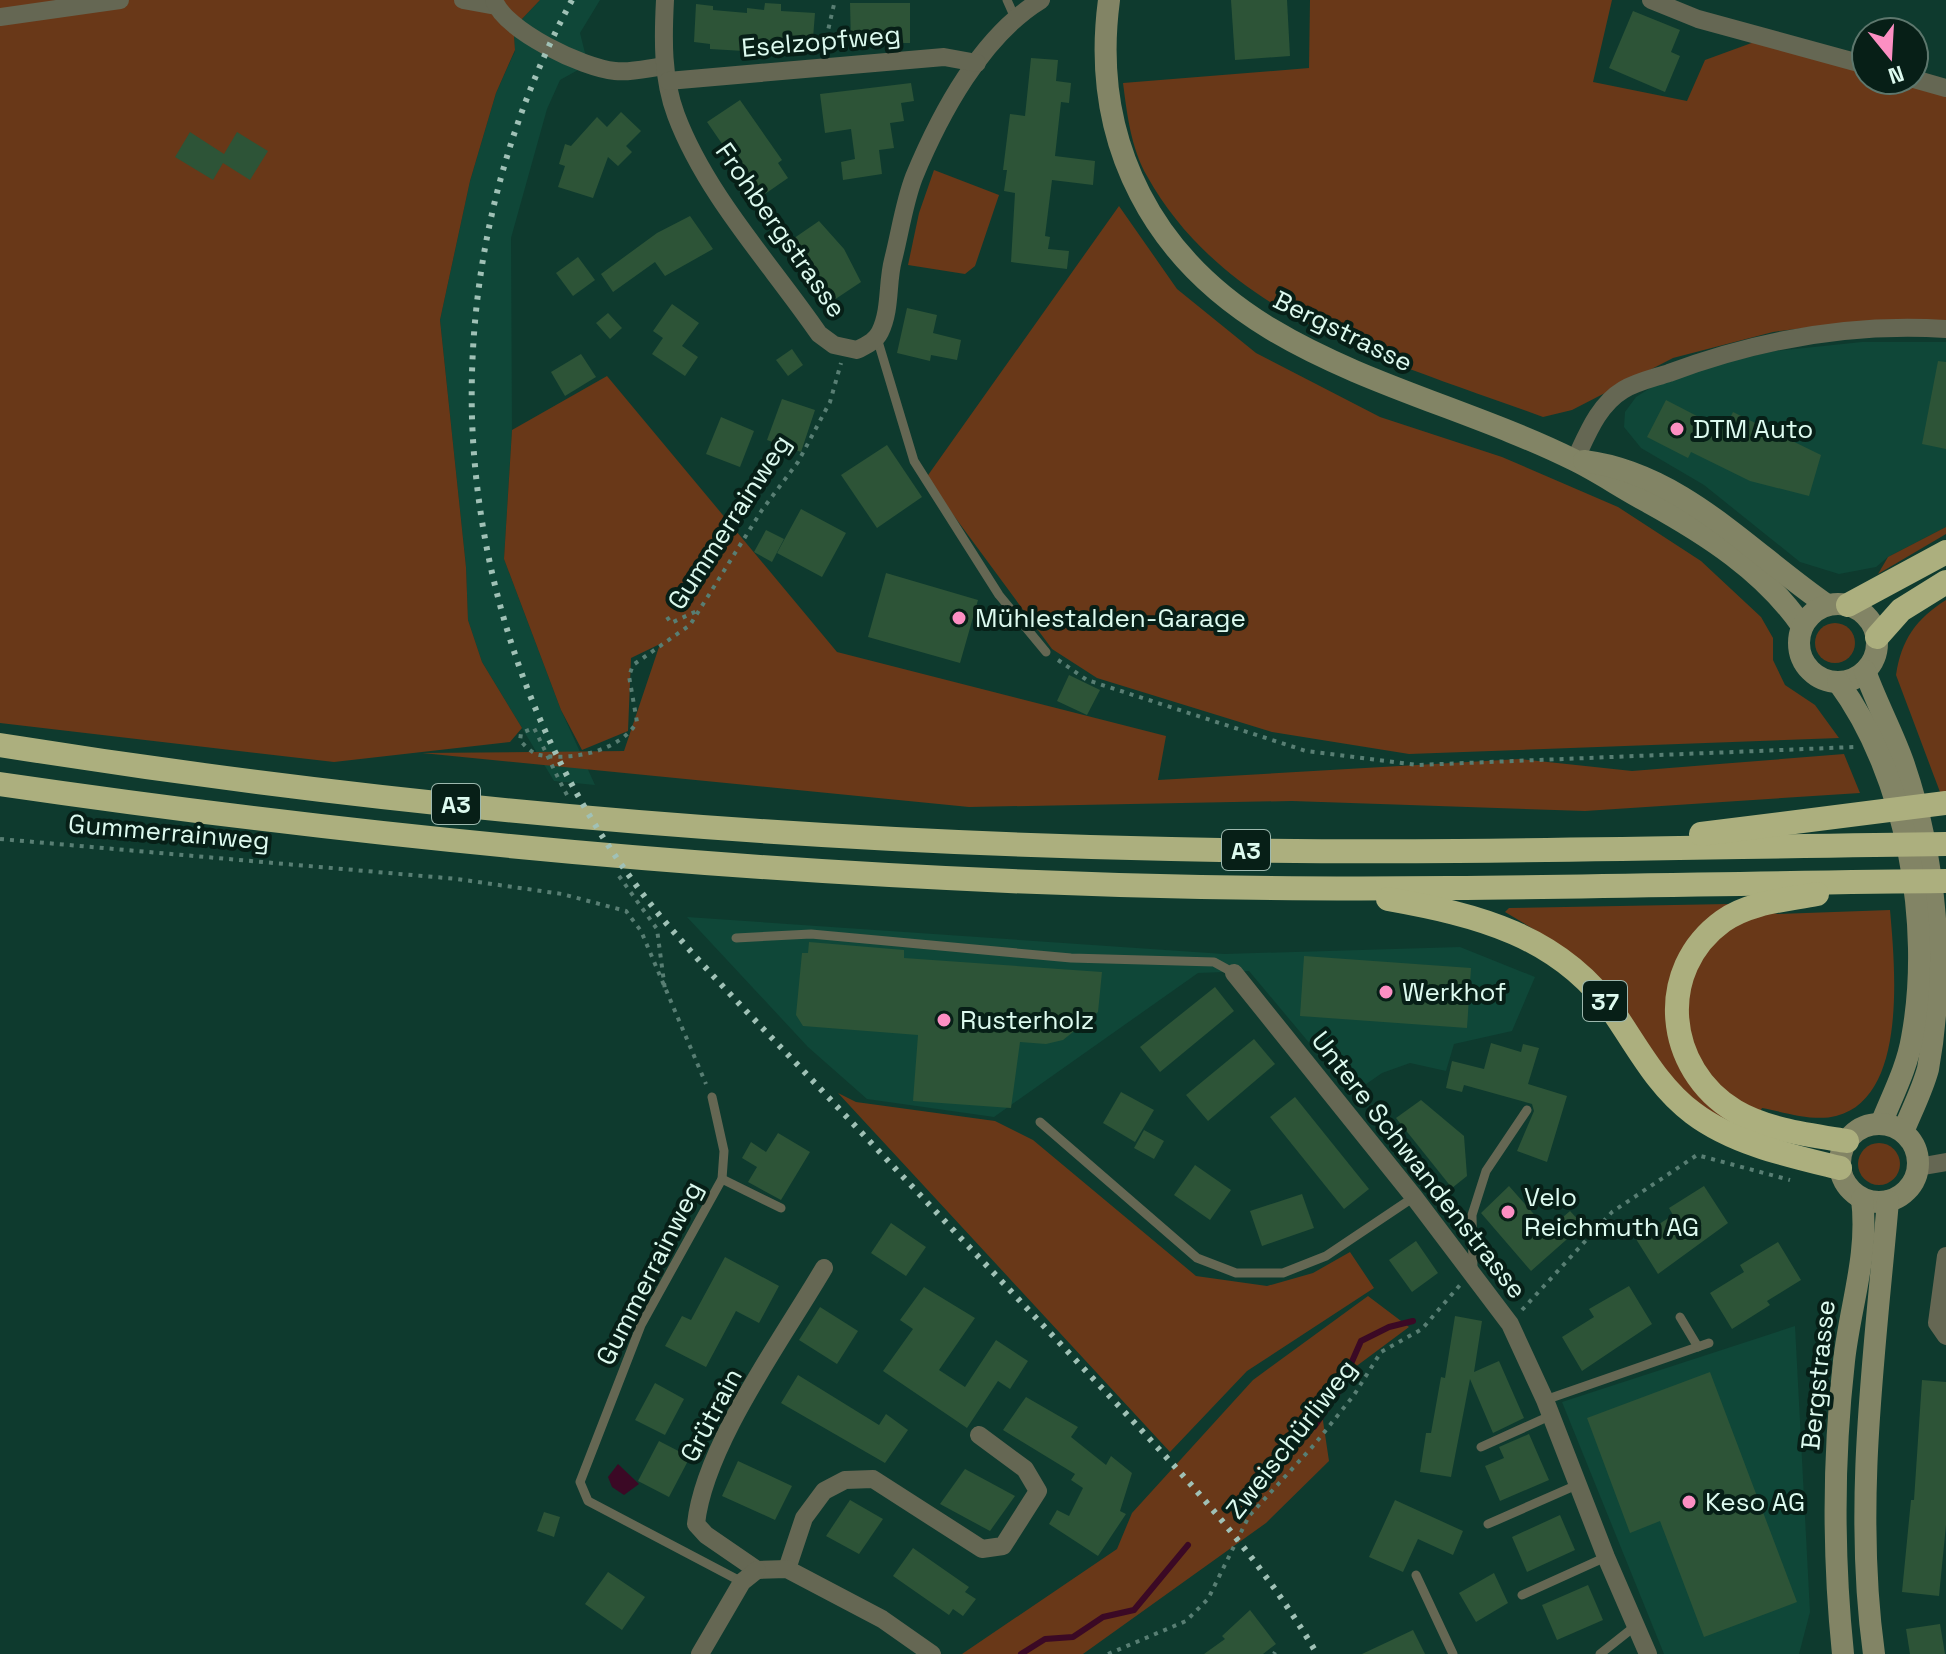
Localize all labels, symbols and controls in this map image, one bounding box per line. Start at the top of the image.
north arrow [1850,16,1930,96]
street label: Eselzopfweg [740,17,902,65]
text: N [1885,59,1908,91]
street label: Frohbergstrasse [708,136,854,324]
street label: Bergstrasse [1268,283,1418,379]
place label: DTM Auto [1693,412,1813,446]
marker: DTM Auto [1668,420,1686,438]
street label: Gummerrainweg [660,428,798,616]
place label: Mühlestalden-Garage [975,601,1246,635]
marker: Mühlestalden-Garage [950,609,968,627]
road number: A3 [432,784,480,824]
street label: Gummerrainweg [67,806,271,858]
road number: A3 [1222,830,1270,870]
place label: Werkhof [1402,975,1507,1009]
road number: 37 [1583,981,1627,1021]
marker: Werkhof [1377,983,1395,1001]
place label: Rusterholz [960,1003,1094,1037]
marker: Rusterholz [935,1011,953,1029]
street label: Untere Schwandenstrasse [1304,1024,1534,1306]
street label: Gummerrainweg [588,1175,710,1371]
place label: Velo Reichmuth AG [1524,1180,1699,1244]
marker: Velo Reichmuth AG [1499,1203,1517,1221]
street label: Bergstrasse [1793,1298,1843,1452]
street label: Zweischürliweg [1218,1352,1364,1526]
street label: Grütrain [672,1362,750,1468]
place label: Keso AG [1705,1485,1805,1519]
marker: Keso AG [1680,1493,1698,1511]

